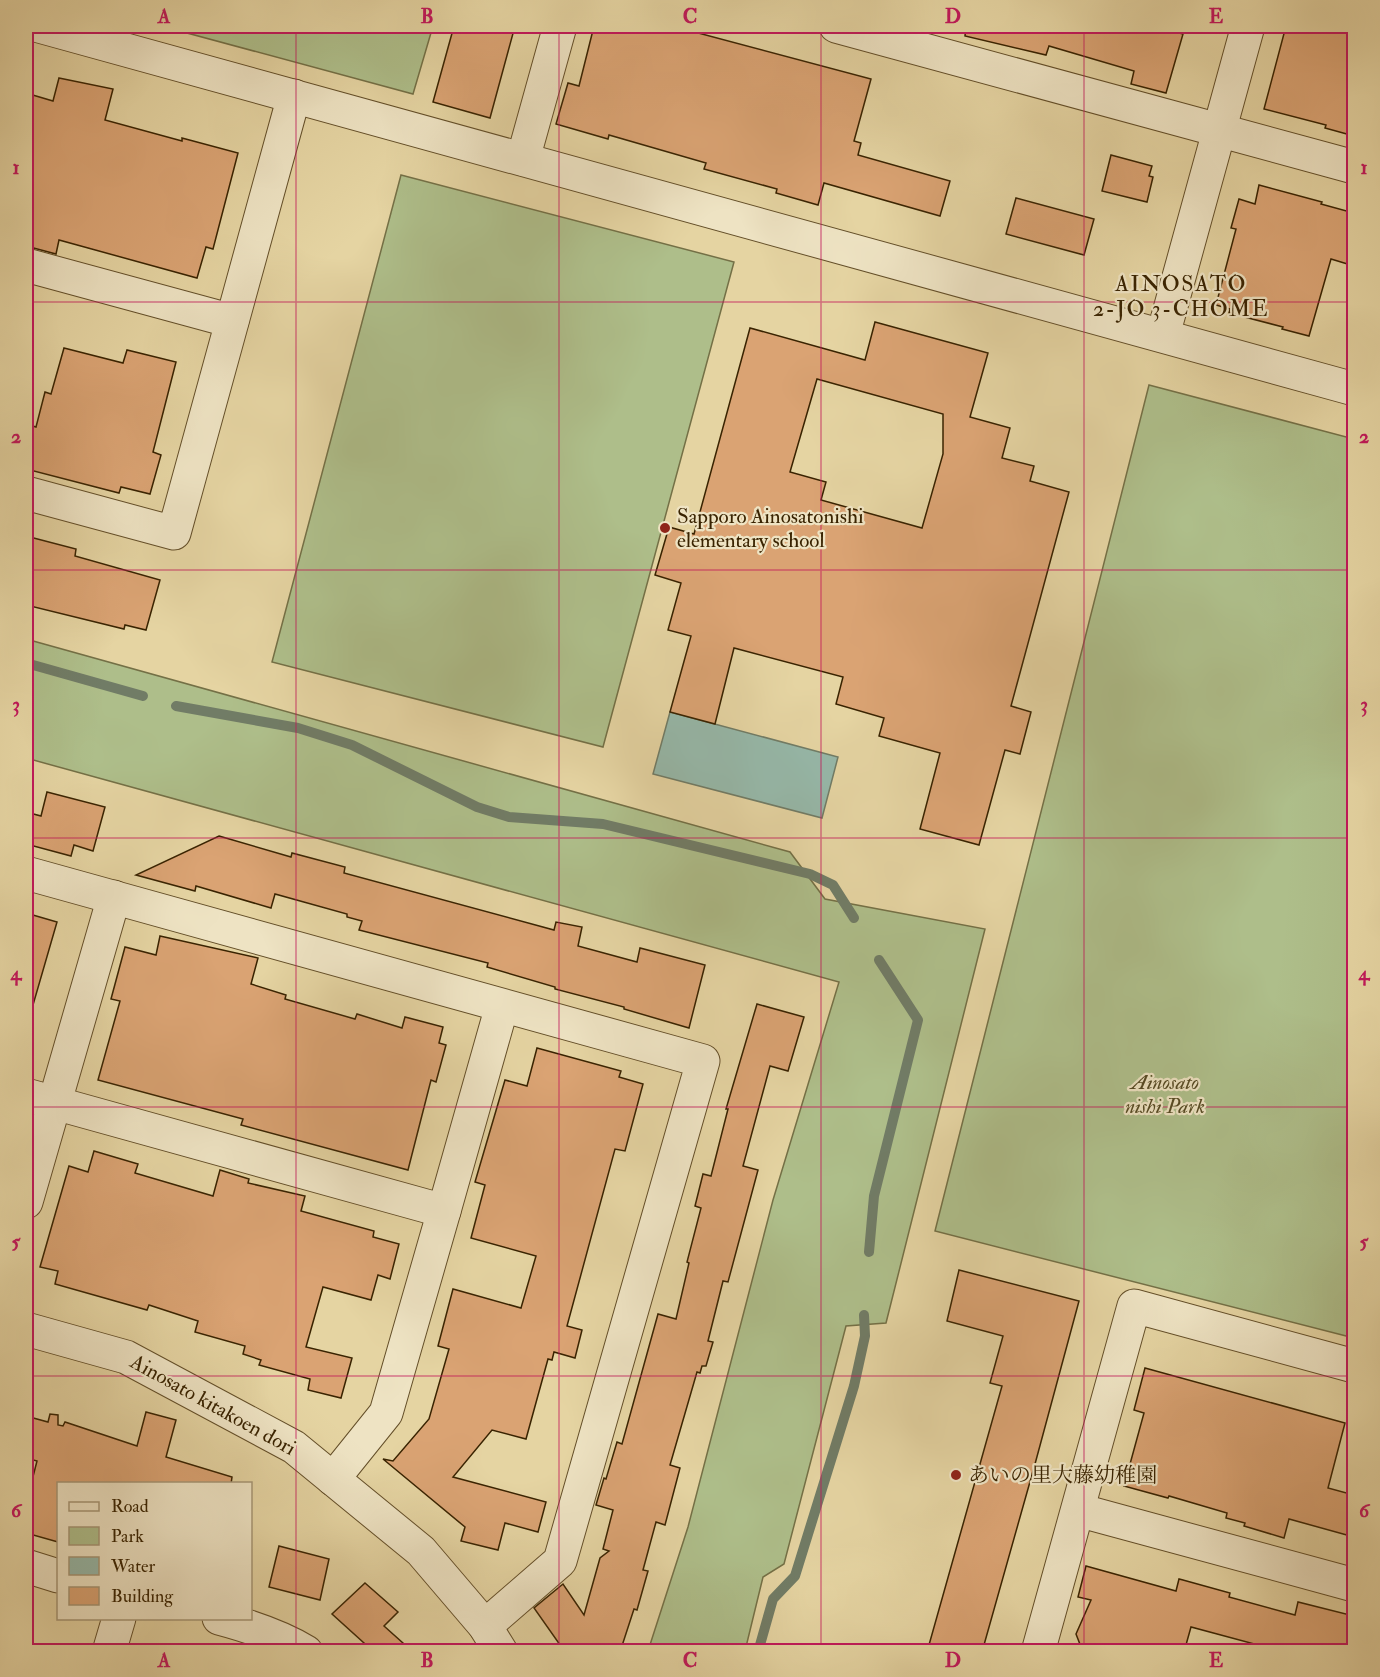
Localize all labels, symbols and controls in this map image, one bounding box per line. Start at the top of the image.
text: A [157,4,171,29]
text: B [420,4,434,29]
text: C [683,4,697,29]
text: D [945,4,961,29]
text: E [1209,4,1224,29]
text: 1 [12,155,20,180]
text: 1 [1360,155,1368,180]
district label: AINOSATO 2-JO 3-CHOME [1093,270,1269,323]
text: 2 [11,424,21,449]
text: 2 [1359,424,1369,449]
place label: Sapporo Ainosatonishi elementary school [677,503,864,554]
marker: Sapporo Ainosatonishi elementary school [658,521,672,535]
text: 3 [12,692,20,717]
text: 3 [1360,692,1368,717]
text: 4 [10,961,23,986]
text: 4 [1358,961,1371,986]
park label: Ainosato nishi Park [1125,1069,1205,1120]
text: 5 [12,1229,22,1254]
text: 5 [1360,1229,1370,1254]
street label: Ainosato kitakoen dori [124,1348,301,1462]
place label: あいの里大藤幼稚園 [968,1462,1157,1489]
marker: あいの里大藤幼稚園 [949,1468,963,1482]
legend [57,1482,252,1620]
text: Road [111,1495,149,1518]
text: 6 [11,1498,23,1523]
text: 6 [1359,1498,1371,1523]
text: Park [111,1525,144,1548]
text: Water [110,1555,155,1578]
text: Building [111,1585,174,1608]
text: A [157,1648,171,1673]
text: B [420,1648,434,1673]
text: C [683,1648,697,1673]
text: D [945,1648,961,1673]
text: E [1209,1648,1224,1673]

